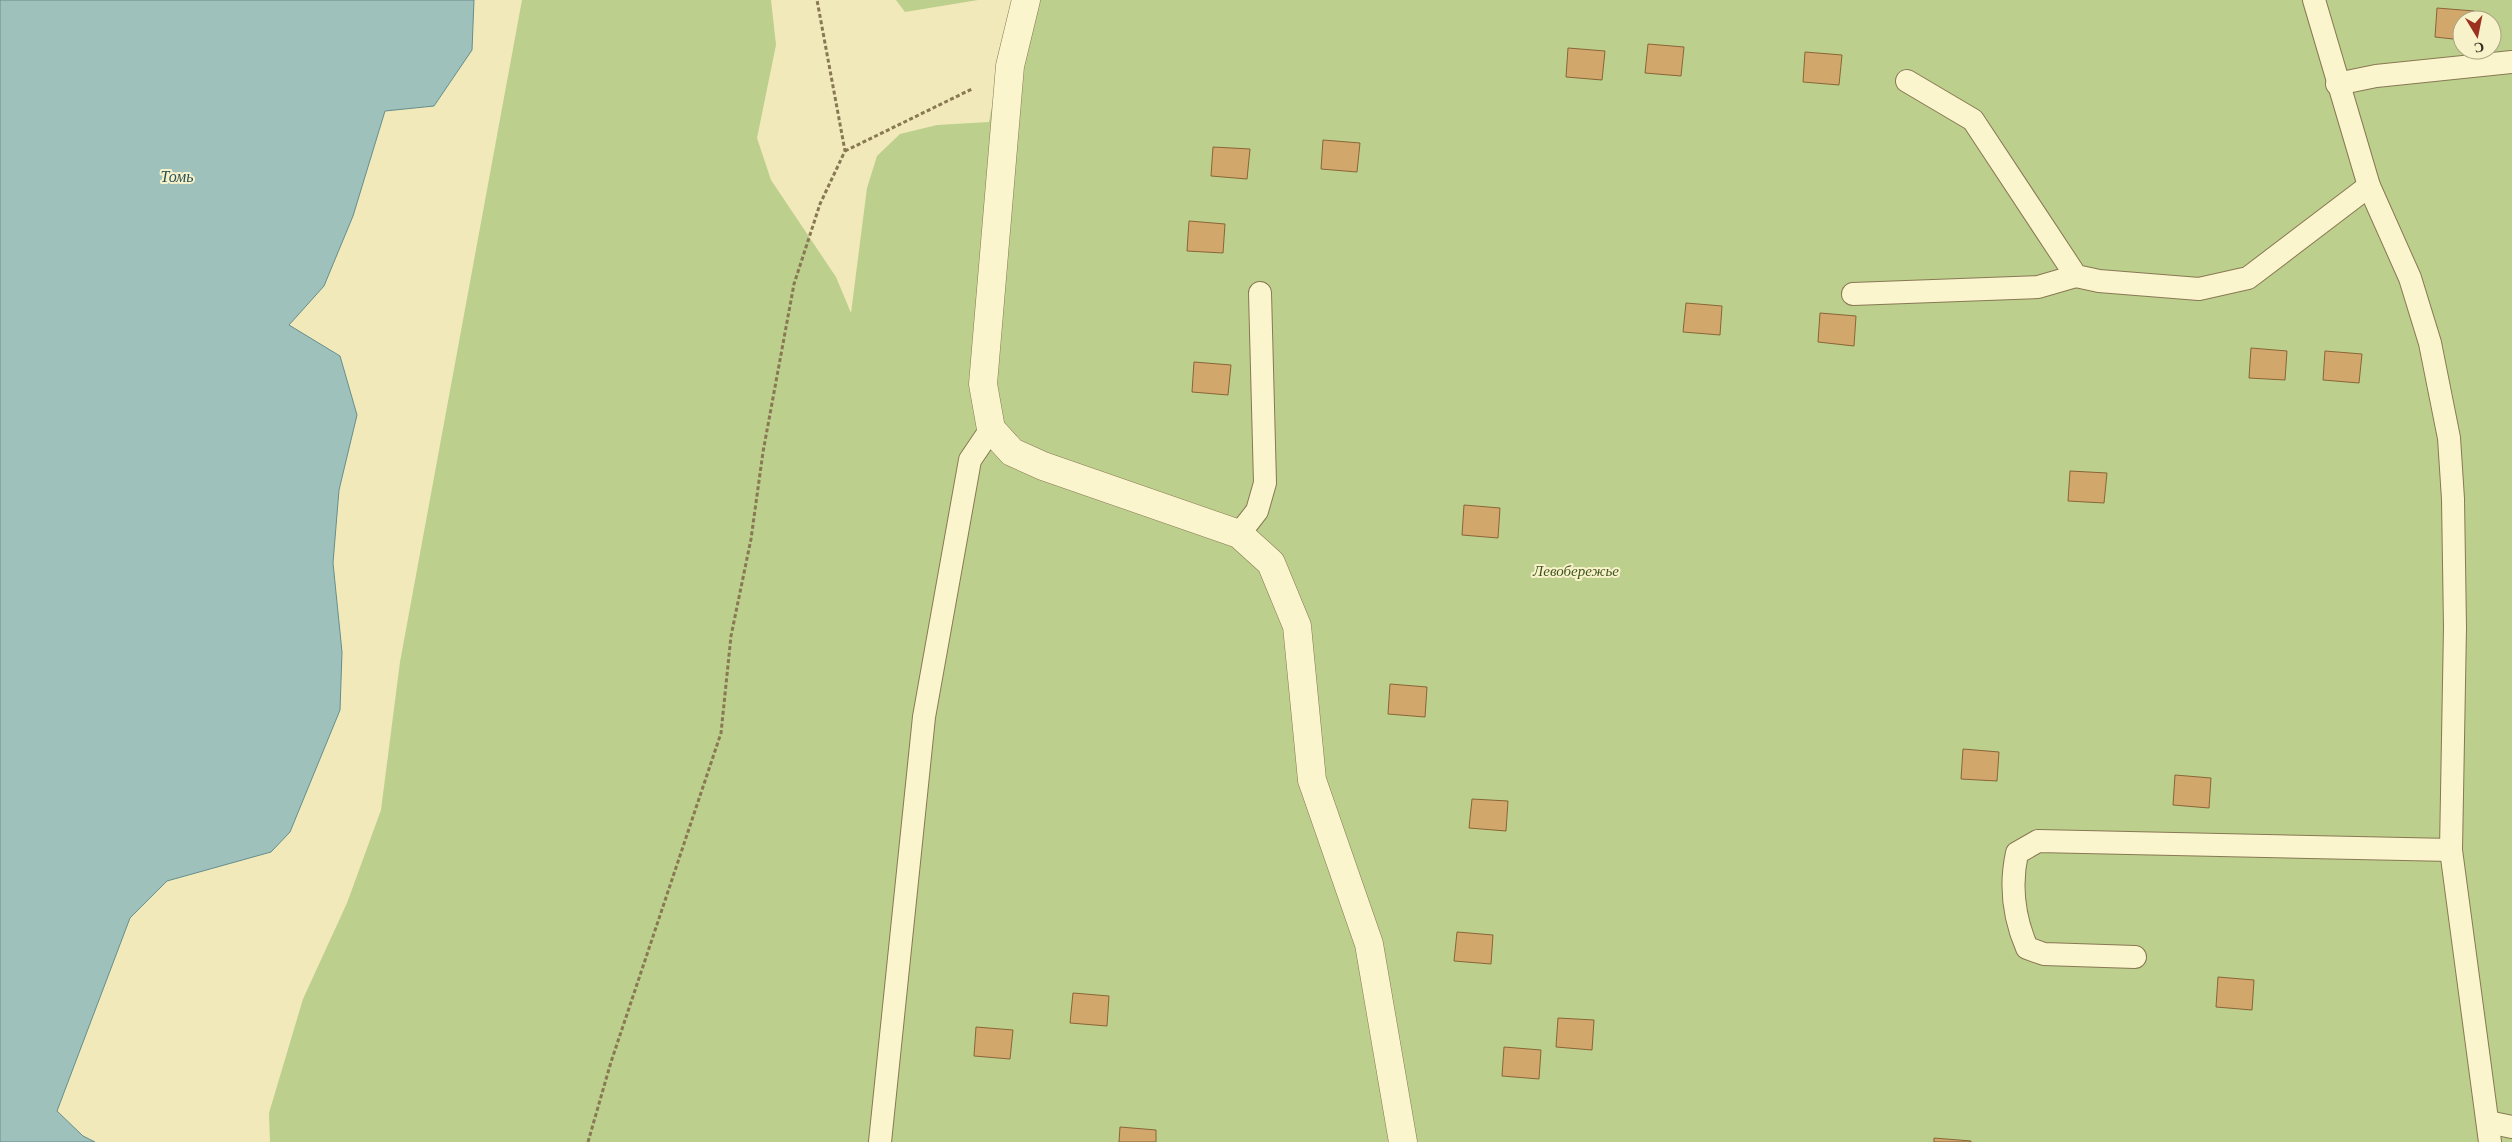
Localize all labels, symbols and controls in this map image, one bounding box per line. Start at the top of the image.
north arrow [2452,10,2502,60]
text: С [2473,39,2485,56]
water label: Томь [160,168,194,185]
park label: Левобережье [1532,563,1619,579]

